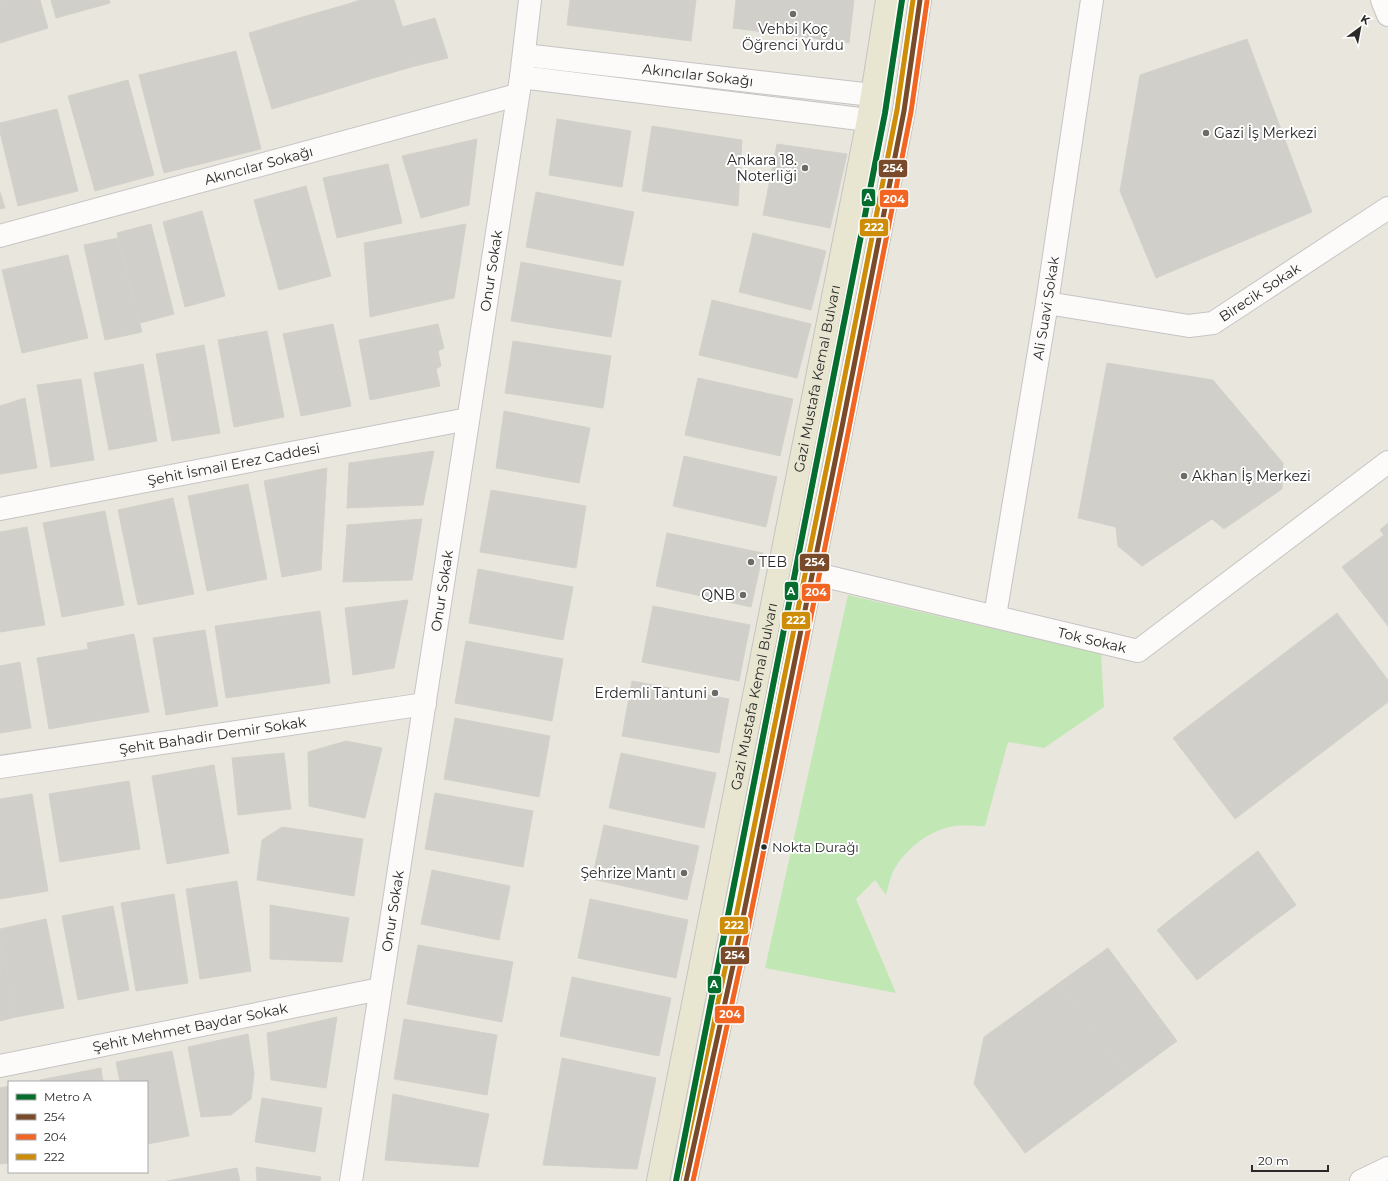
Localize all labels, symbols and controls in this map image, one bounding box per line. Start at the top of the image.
north arrow [1340,8,1380,48]
marker: Vehbi Koç Öğrenci Yurdu [788,9,798,19]
text: K [1358,11,1373,28]
place label: Vehbi Koç Öğrenci Yurdu [742,20,844,54]
street label: Akıncılar Sokağı [641,60,754,90]
place label: Gazi İş Merkezi [1214,124,1317,142]
marker: Gazi İş Merkezi [1201,128,1211,138]
street label: Akıncılar Sokağı [202,142,315,189]
place label: Ankara 18. Noterliği [727,151,797,185]
line badge: 254 [878,159,908,178]
text: 254 [883,161,904,175]
marker: Ankara 18. Noterliği [800,163,810,173]
line badge: A [861,188,876,207]
line badge: 204 [879,189,909,208]
text: A [863,190,873,204]
text: 204 [883,192,905,206]
line badge: 222 [859,218,889,237]
text: 222 [864,220,884,234]
street label: Onur Sokak [476,228,506,313]
street label: Ali Suavi Sokak [1029,254,1063,361]
street label: Birecik Sokak [1215,259,1305,326]
street label: Gazi Mustafa Kemal Bulvarı [789,283,844,474]
street label: Şehit İsmail Erez Caddesi [146,439,321,489]
place label: Akhan İş Merkezi [1192,467,1311,485]
marker: Akhan İş Merkezi [1179,471,1189,481]
street label: Onur Sokak [427,548,457,633]
place label: TEB [759,553,787,571]
line badge: 254 [799,553,830,572]
text: 254 [805,555,826,569]
marker: TEB [746,557,756,567]
line badge: A [784,581,799,601]
line badge: 204 [801,583,831,602]
text: A [786,584,796,598]
text: 204 [805,585,827,599]
place label: QNB [701,586,735,604]
marker: QNB [738,590,748,600]
street label: Gazi Mustafa Kemal Bulvarı [727,601,781,792]
line badge: 222 [781,611,811,630]
text: 222 [786,613,806,627]
street label: Tok Sokak [1056,623,1129,657]
place label: Erdemli Tantuni [595,684,707,702]
marker: Erdemli Tantuni [710,688,720,698]
street label: Şehit Bahadir Demir Sokak [118,713,308,758]
place label: Nokta Durağı [772,839,859,855]
marker: Nokta Durağı [759,842,769,852]
place label: Şehrize Mantı [581,864,676,882]
marker: Şehrize Mantı [679,868,689,878]
street label: Onur Sokak [377,869,408,953]
line badge: 222 [719,916,749,935]
text: 222 [724,918,744,932]
line badge: 254 [720,946,750,965]
text: 254 [725,948,746,962]
line badge: A [707,975,722,994]
text: A [709,977,719,991]
street label: Şehit Mehmet Baydar Sokak [91,999,290,1056]
line badge: 204 [714,1005,745,1024]
text: 204 [719,1007,741,1021]
legend [8,1081,148,1173]
text: Metro A [44,1089,92,1104]
text: 254 [44,1109,66,1124]
text: 204 [44,1129,67,1144]
scale bar [1252,1147,1328,1173]
text: 222 [44,1149,65,1164]
text: 20 m [1258,1153,1289,1168]

